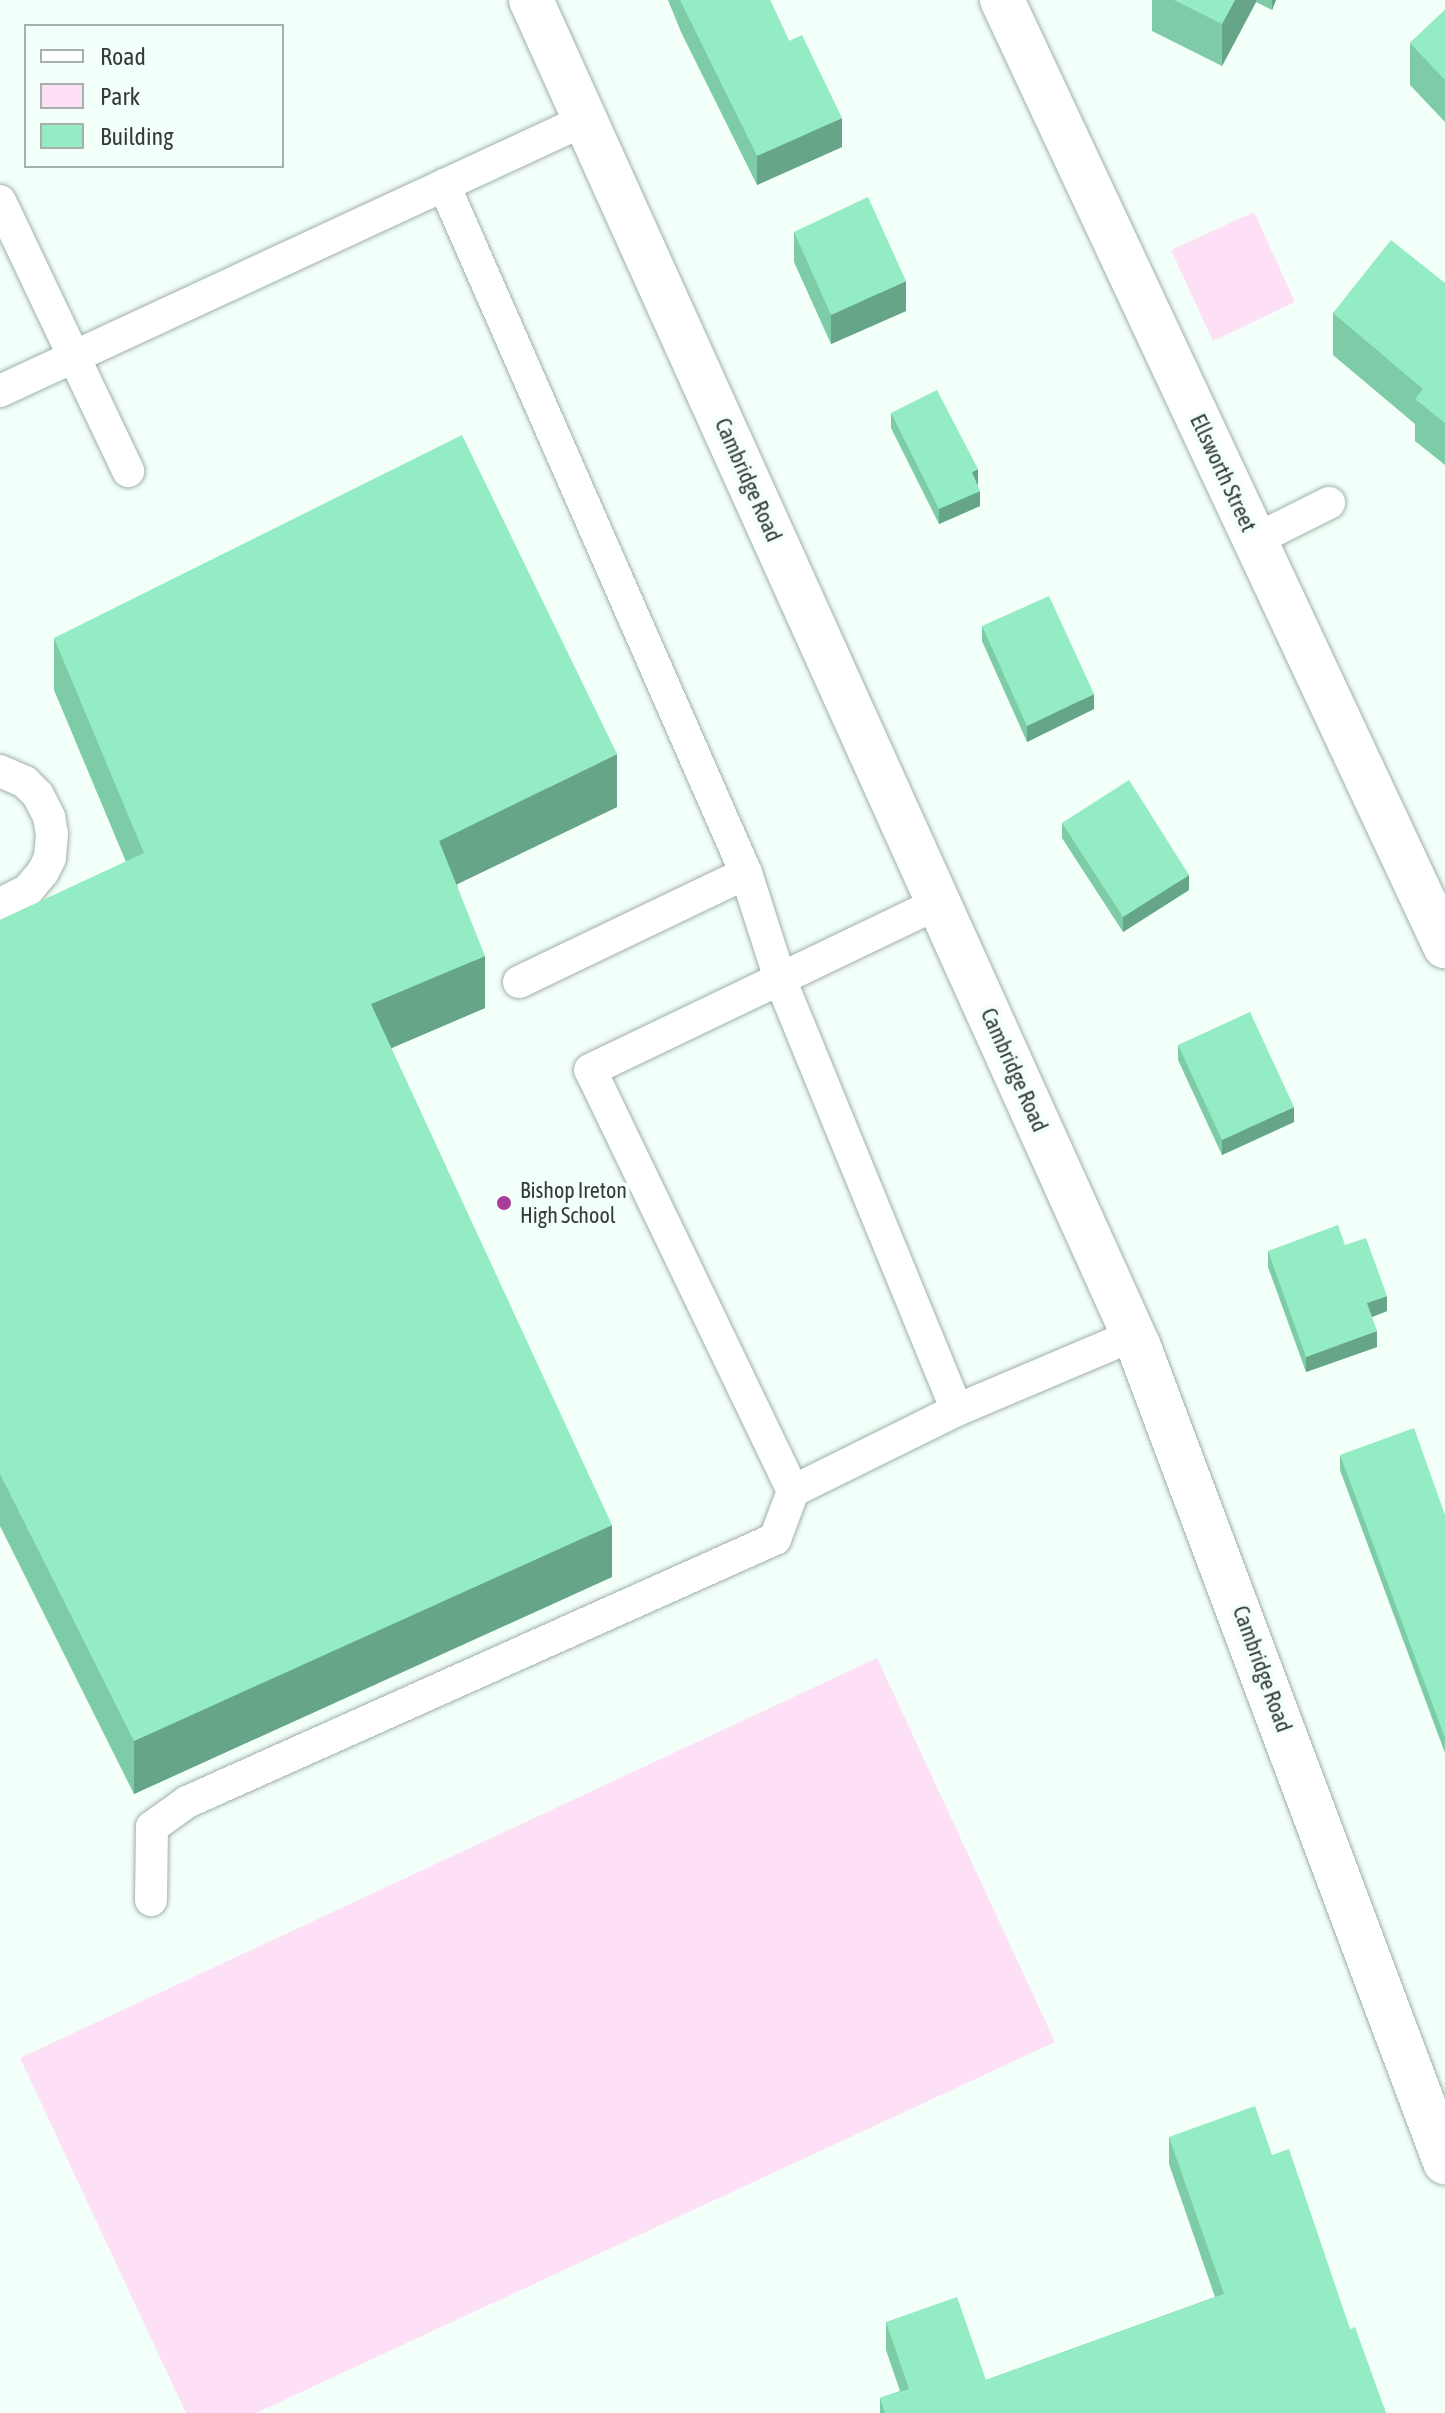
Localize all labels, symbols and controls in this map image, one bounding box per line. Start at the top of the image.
legend [24,24,284,168]
text: Road [100,43,146,70]
text: Park [100,83,140,110]
text: Building [100,123,173,150]
street label: Ellsworth Street [1184,410,1262,536]
street label: Cambridge Road [709,414,787,546]
street label: Cambridge Road [975,1004,1053,1136]
place label: Bishop Ireton High School [520,1177,627,1228]
marker: Bishop Ireton High School [495,1194,513,1212]
street label: Cambridge Road [1227,1602,1297,1736]

